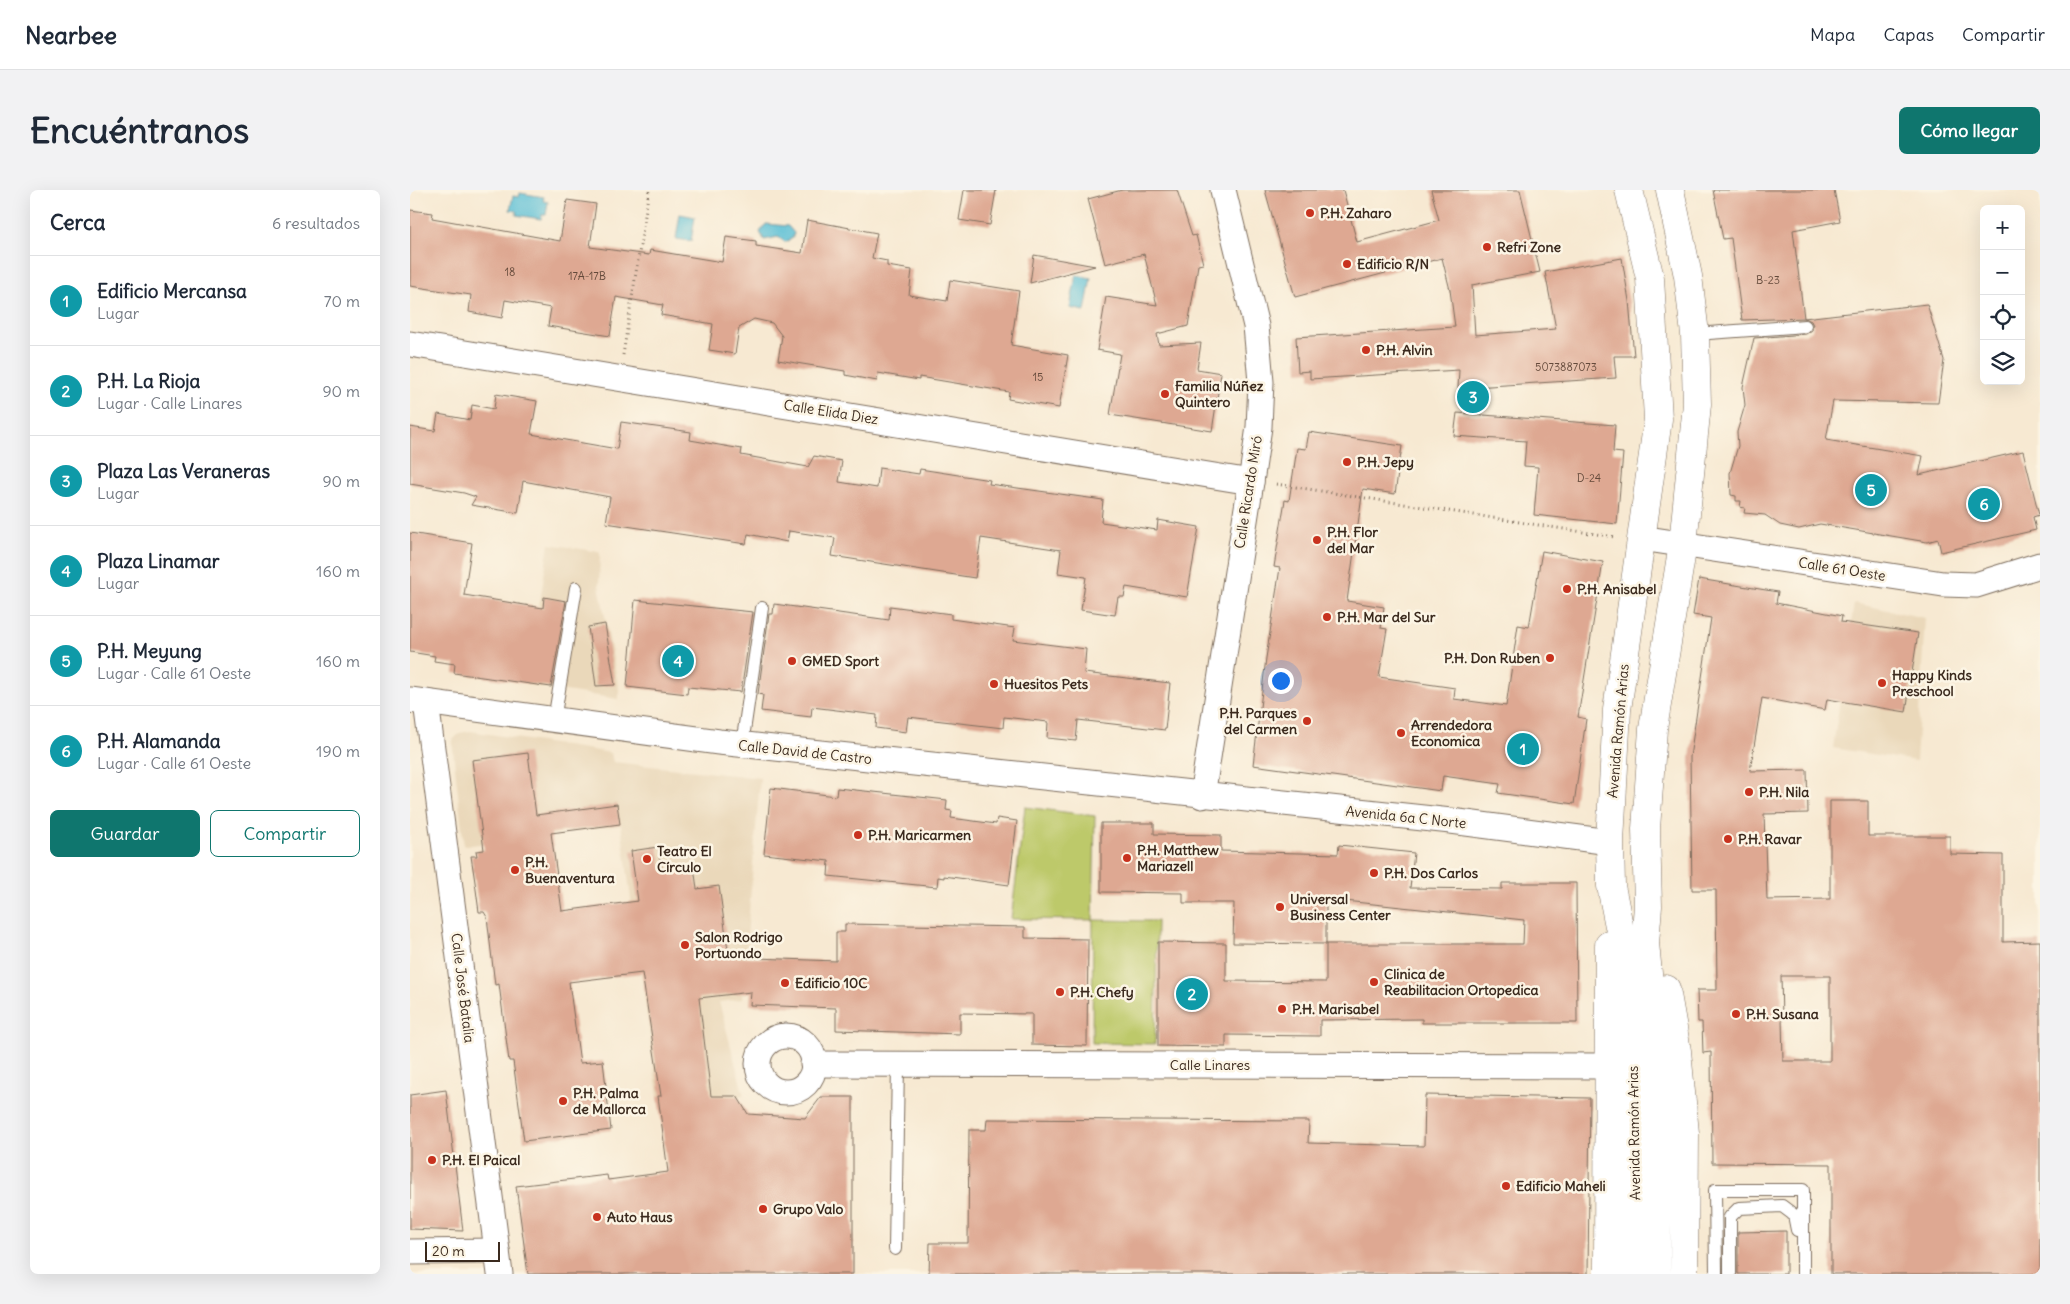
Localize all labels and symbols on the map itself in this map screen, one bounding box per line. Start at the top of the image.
place label: P.H. Zaharo [1320,204,1392,222]
marker: P.H. Zaharo [1304,207,1316,219]
place label: Refri Zone [1497,238,1562,256]
marker: Refri Zone [1481,241,1493,253]
place label: Edificio R/N [1357,255,1429,273]
marker: Edificio R/N [1341,258,1353,270]
house number: 18 [505,265,515,279]
house number: 17A-17B [568,269,606,283]
house number: B-23 [1756,273,1780,287]
place label: P.H. Alvin [1376,341,1433,359]
marker: P.H. Alvin [1360,344,1372,356]
house number: 5073887073 [1535,360,1597,374]
house number: 15 [1033,370,1043,384]
place label: Familia Núñez Quintero [1175,377,1264,411]
pin: 3 [1457,378,1489,416]
marker: Familia Núñez Quintero [1159,388,1171,400]
street label: Calle Elida Diez [782,396,880,428]
street label: Calle Ricardo Miró [1230,434,1266,550]
place label: P.H. Jepy [1357,453,1414,471]
marker: P.H. Jepy [1341,456,1353,468]
house number: D-24 [1577,471,1601,485]
pin: 5 [1855,471,1887,509]
pin: 6 [1968,485,2000,523]
place label: P.H. Flor del Mar [1327,523,1378,557]
marker: P.H. Flor del Mar [1311,534,1323,546]
street label: Calle 61 Oeste [1797,553,1887,585]
place label: P.H. Anisabel [1577,580,1656,598]
marker: P.H. Anisabel [1561,583,1573,595]
place label: P.H. Mar del Sur [1337,608,1436,626]
marker: P.H. Mar del Sur [1321,611,1333,623]
pin: 4 [662,642,694,680]
place label: P.H. Don Ruben [1444,649,1540,667]
place label: GMED Sport [802,652,879,670]
marker: P.H. Don Ruben [1544,652,1556,664]
marker: GMED Sport [786,655,798,667]
street label: Avenida Ramón Arias [1603,663,1633,799]
place label: Happy Kinds Preschool [1892,666,1972,700]
your location [1268,668,1294,694]
place label: Huesitos Pets [1004,675,1089,693]
marker: Happy Kinds Preschool [1876,677,1888,689]
marker: Huesitos Pets [988,678,1000,690]
place label: P.H. Parques del Carmen [1219,704,1298,738]
marker: P.H. Parques del Carmen [1301,715,1313,727]
place label: Arrendedora Economica [1411,716,1492,750]
marker: Arrendedora Economica [1395,727,1407,739]
pin: 1 [1507,730,1539,768]
street label: Calle David de Castro [737,736,873,768]
place label: P.H. Nila [1759,783,1809,801]
marker: P.H. Nila [1743,786,1755,798]
street label: Avenida 6a C Norte [1345,802,1467,832]
place label: P.H. Maricarmen [868,826,971,844]
marker: P.H. Maricarmen [852,829,864,841]
place label: P.H. Ravar [1738,830,1802,848]
marker: P.H. Ravar [1722,833,1734,845]
place label: P.H. Matthew Mariazell [1137,841,1219,875]
place label: Teatro El Círculo [657,842,712,876]
marker: P.H. Matthew Mariazell [1121,852,1133,864]
place label: P.H. Buenaventura [525,853,615,887]
marker: Teatro El Círculo [641,853,653,865]
marker: P.H. Buenaventura [509,864,521,876]
place label: P.H. Dos Carlos [1384,864,1479,882]
marker: P.H. Dos Carlos [1368,867,1380,879]
place label: Universal Business Center [1290,890,1391,924]
marker: Universal Business Center [1274,901,1286,913]
place label: Salon Rodrigo Portuondo [695,928,783,962]
street label: Calle José Batalia [447,932,479,1044]
marker: Salon Rodrigo Portuondo [679,939,691,951]
place label: Clinica de Reabilitacion Ortopedica [1384,965,1539,999]
place label: Edificio 10C [795,974,868,992]
pin: 2 [1176,975,1208,1013]
marker: Clinica de Reabilitacion Ortopedica [1368,976,1380,988]
marker: Edificio 10C [779,977,791,989]
place label: P.H. Chefy [1070,983,1134,1001]
marker: P.H. Chefy [1054,986,1066,998]
place label: P.H. Marisabel [1292,1000,1379,1018]
marker: P.H. Marisabel [1276,1003,1288,1015]
place label: P.H. Susana [1746,1005,1819,1023]
marker: P.H. Susana [1730,1008,1742,1020]
street label: Calle Linares [1170,1056,1250,1074]
street label: Avenida Ramón Arias [1624,1066,1644,1200]
place label: P.H. Palma de Mallorca [573,1084,646,1118]
marker: P.H. Palma de Mallorca [557,1095,569,1107]
place label: P.H. El Paical [442,1151,520,1169]
marker: P.H. El Paical [426,1154,438,1166]
place label: Edificio Maheli [1516,1177,1606,1195]
marker: Edificio Maheli [1500,1180,1512,1192]
place label: Grupo Valo [773,1200,843,1218]
marker: Grupo Valo [757,1203,769,1215]
place label: Auto Haus [607,1208,673,1226]
marker: Auto Haus [591,1211,603,1223]
scale bar [425,1239,500,1262]

